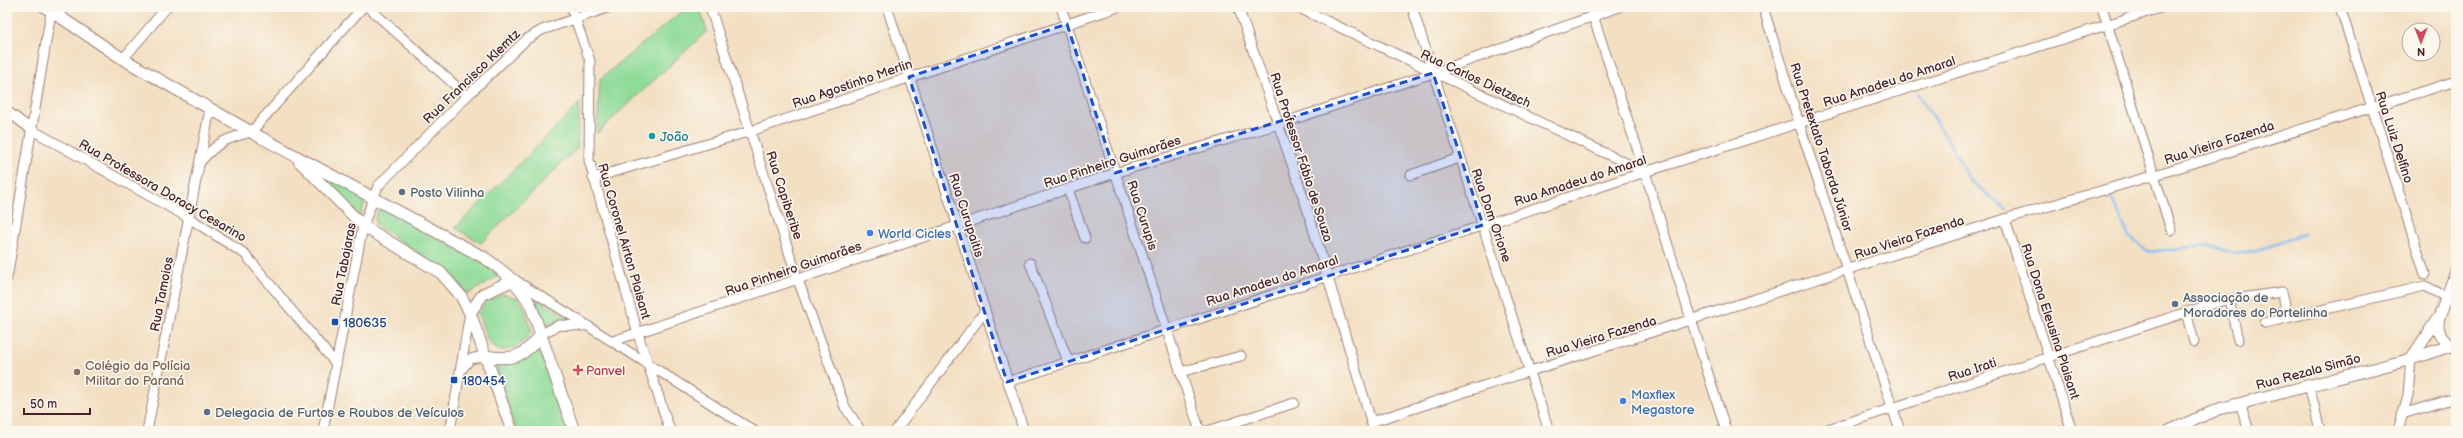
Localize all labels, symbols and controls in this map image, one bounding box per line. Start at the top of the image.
north arrow [2401,22,2441,62]
street label: Rua Francisco Klemtz [420,26,524,127]
text: N [2417,45,2425,58]
street label: Rua Carlos Dietzsch [1418,46,1533,111]
street label: Rua Amadeu do Amaral [1821,53,1958,111]
street label: Rua Agostinho Merlin [790,56,914,112]
street label: Rua Pretextato Taborda Júnior [1786,61,1856,234]
street label: Rua Professor Fábio de Souza [1266,71,1336,244]
street label: Rua Luiz Delfino [2372,89,2416,185]
street label: Rua Vieira Fazenda [2162,118,2276,168]
place label: João [660,129,689,145]
marker: João [647,131,657,141]
street label: Rua Pinheiro Guimarães [1042,132,1183,192]
street label: Rua Professora Doracy Cesarino [76,136,249,246]
street label: Rua Capiberibe [762,149,806,242]
street label: Rua Amadeu do Amaral [1512,152,1649,210]
street label: Rua Coronel Airton Plaisant [594,161,654,321]
street label: Rua Dom Orione [1467,166,1515,265]
street label: Rua Curupaitis [945,171,987,260]
street label: Rua Curupis [1123,178,1161,253]
place label: Posto Vilinha [410,185,484,201]
marker: Posto Vilinha [397,187,407,197]
street label: Rua Vieira Fazenda [1852,213,1966,263]
street label: Rua Tabajaras [328,221,360,307]
place label: World Cicles [878,226,952,242]
marker: World Cicles [865,228,875,238]
street label: Rua Pinheiro Guimarães [723,238,864,300]
street label: Rua Dona Eleusina Plaisant [2017,241,2083,401]
street label: Rua Amadeu do Amaral [1204,252,1341,310]
street label: Rua Tamoios [147,255,177,333]
place label: Associação de Moradores do Portelinha [2183,290,2328,321]
marker: Associação de Moradores do Portelinha [2170,299,2180,309]
street label: Rua Vieira Fazenda [1544,313,1658,361]
place label: 180635 [343,315,387,331]
marker: 180635 [330,317,340,327]
street label: Rua Rezala Simão [2254,350,2362,394]
street label: Rua Irati [1946,355,1999,385]
place label: Colégio da Polícia Militar do Paraná [85,358,190,389]
place label: Panvel [586,363,625,379]
marker: Panvel [573,365,583,375]
marker: Colégio da Polícia Militar do Paraná [72,367,82,377]
place label: 180454 [462,373,506,389]
marker: 180454 [449,375,459,385]
place label: Maxflex Megastore [1631,387,1695,418]
scale bar [24,390,90,416]
marker: Maxflex Megastore [1618,396,1628,406]
text: 50 m [30,397,57,412]
place label: Delegacia de Furtos e Roubos de Veículos [215,405,465,421]
marker: Delegacia de Furtos e Roubos de Veículos [202,407,212,417]

